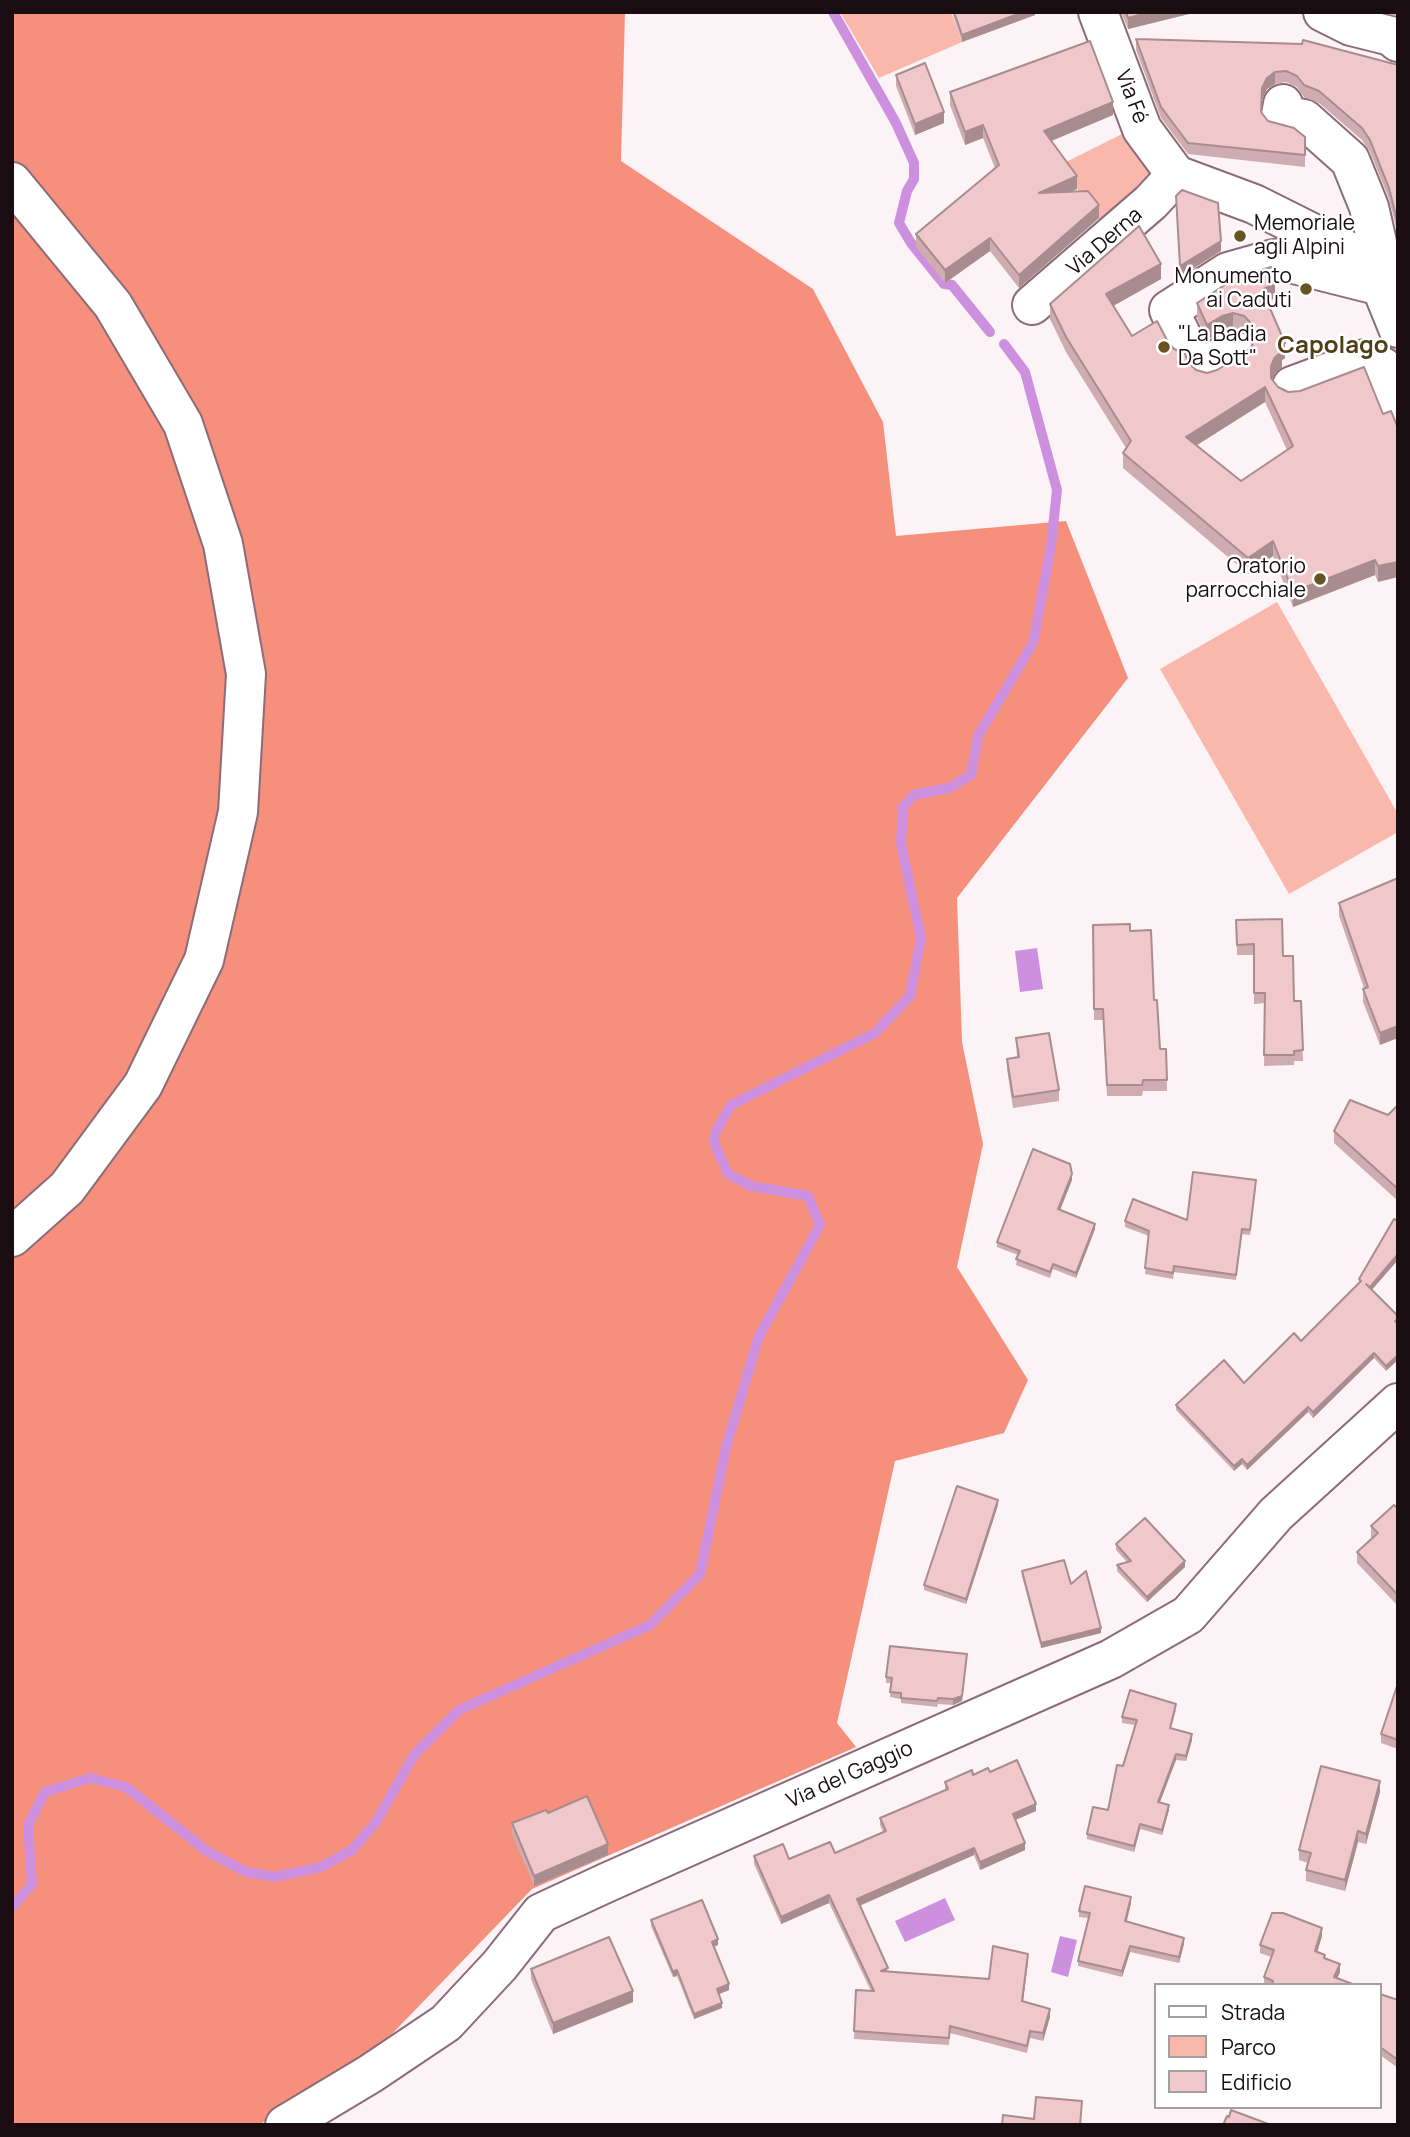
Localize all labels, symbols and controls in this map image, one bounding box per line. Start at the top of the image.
street label: Via Fé [1109,67,1153,127]
street label: Via Derna [1062,203,1148,281]
place label: Memoriale agli Alpini [1254,211,1355,261]
marker: Memoriale agli Alpini [1232,228,1248,244]
place label: Monumento ai Caduti [1174,264,1292,314]
marker: Monumento ai Caduti [1298,281,1314,297]
place label: "La Badia Da Sott" [1178,322,1266,372]
district label: Capolago [1277,332,1389,360]
marker: "La Badia Da Sott" [1156,339,1172,355]
place label: Oratorio parrocchiale [1185,554,1306,604]
marker: Oratorio parrocchiale [1312,571,1328,587]
street label: Via del Gaggio [783,1736,917,1814]
legend [1154,1983,1382,2109]
text: Strada [1221,1998,1285,2026]
text: Parco [1221,2033,1276,2061]
text: Edificio [1221,2068,1292,2096]

